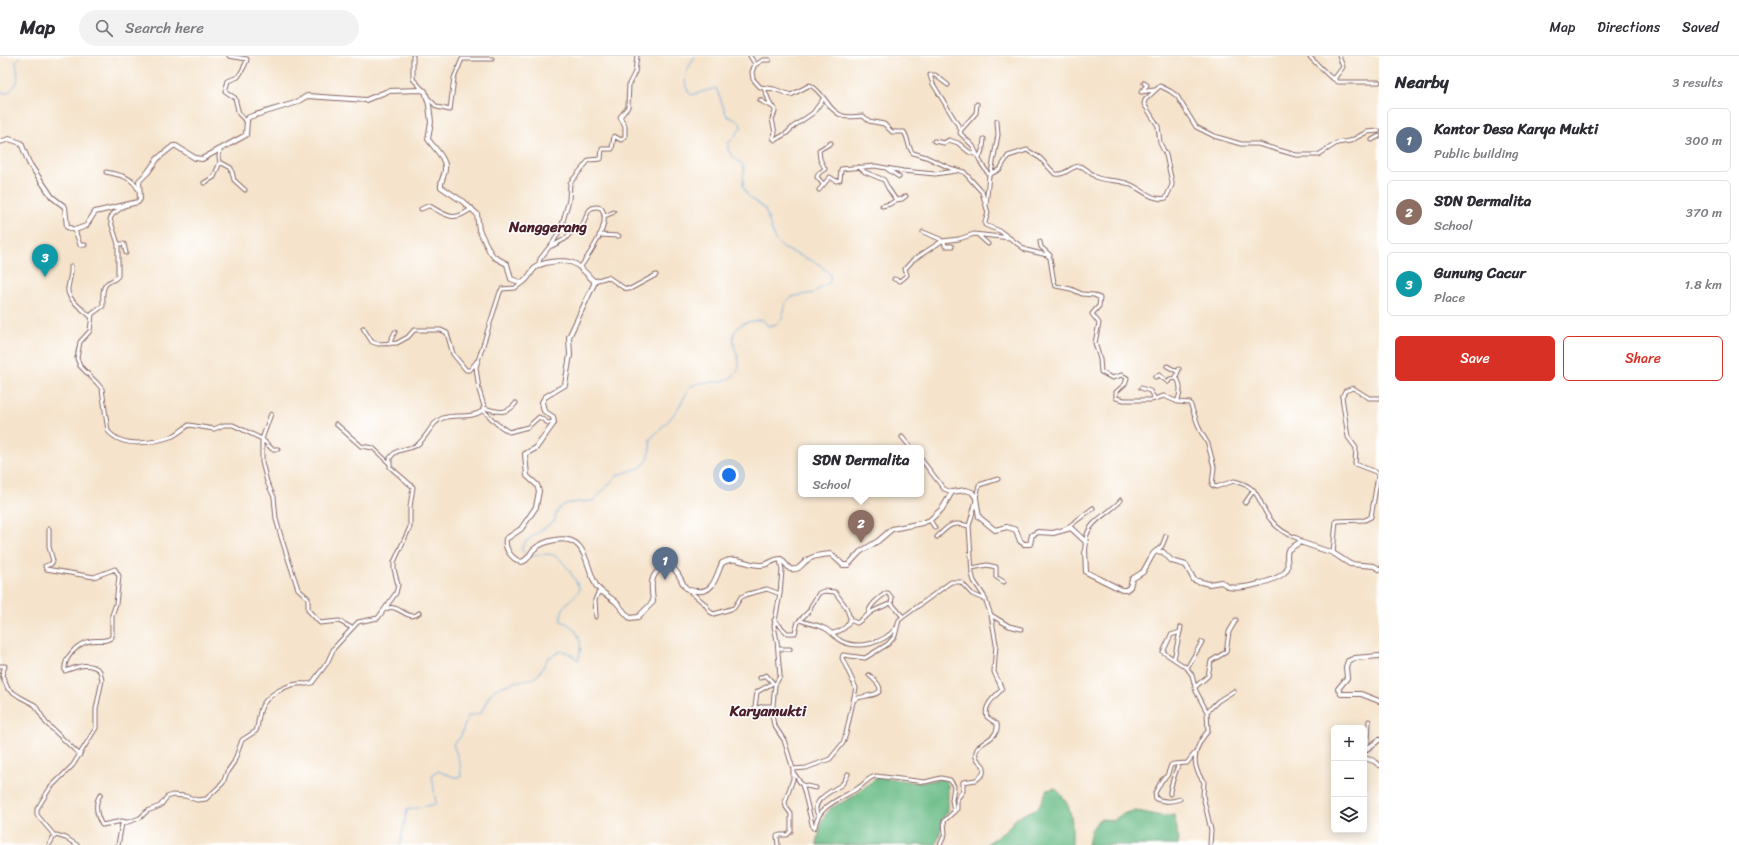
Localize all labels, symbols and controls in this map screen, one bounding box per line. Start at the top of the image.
search box [79,10,359,46]
text: Map [20,11,55,44]
text: Search here [125,15,204,41]
text: Map [1549,15,1575,40]
text: Directions [1597,15,1660,40]
text: Saved [1682,15,1719,40]
icon: search [93,17,115,39]
text: Nearby [1395,67,1449,97]
text: 3 results [1672,71,1723,94]
text: Kantor Desa Karya Mukti [1434,116,1598,142]
text: 1 [1406,129,1412,152]
text: 300 m [1685,129,1722,152]
text: Public building [1434,142,1519,165]
text: SDN Dermalita [1434,188,1531,214]
text: 2 [1405,201,1413,224]
text: 370 m [1686,201,1722,224]
district label: Nanggerang [508,214,588,240]
text: School [1434,214,1472,237]
pin: 3 [32,244,58,277]
text: Gunung Cacur [1434,260,1526,286]
text: 3 [1405,273,1413,296]
text: 1.8 km [1684,273,1722,296]
text: Place [1434,286,1465,309]
button: Save [1395,336,1555,381]
button: Share [1563,336,1723,381]
popup [798,445,924,497]
text: SDN Dermalita [812,447,910,473]
your location [719,465,739,485]
text: School [812,473,851,496]
pin: 2 [848,510,874,543]
pin: 1 [652,547,678,580]
district label: Karyamukti [729,698,807,724]
map controls [1331,725,1367,833]
button: + [1331,725,1367,761]
button: − [1331,761,1367,797]
button: layers [1331,797,1367,833]

